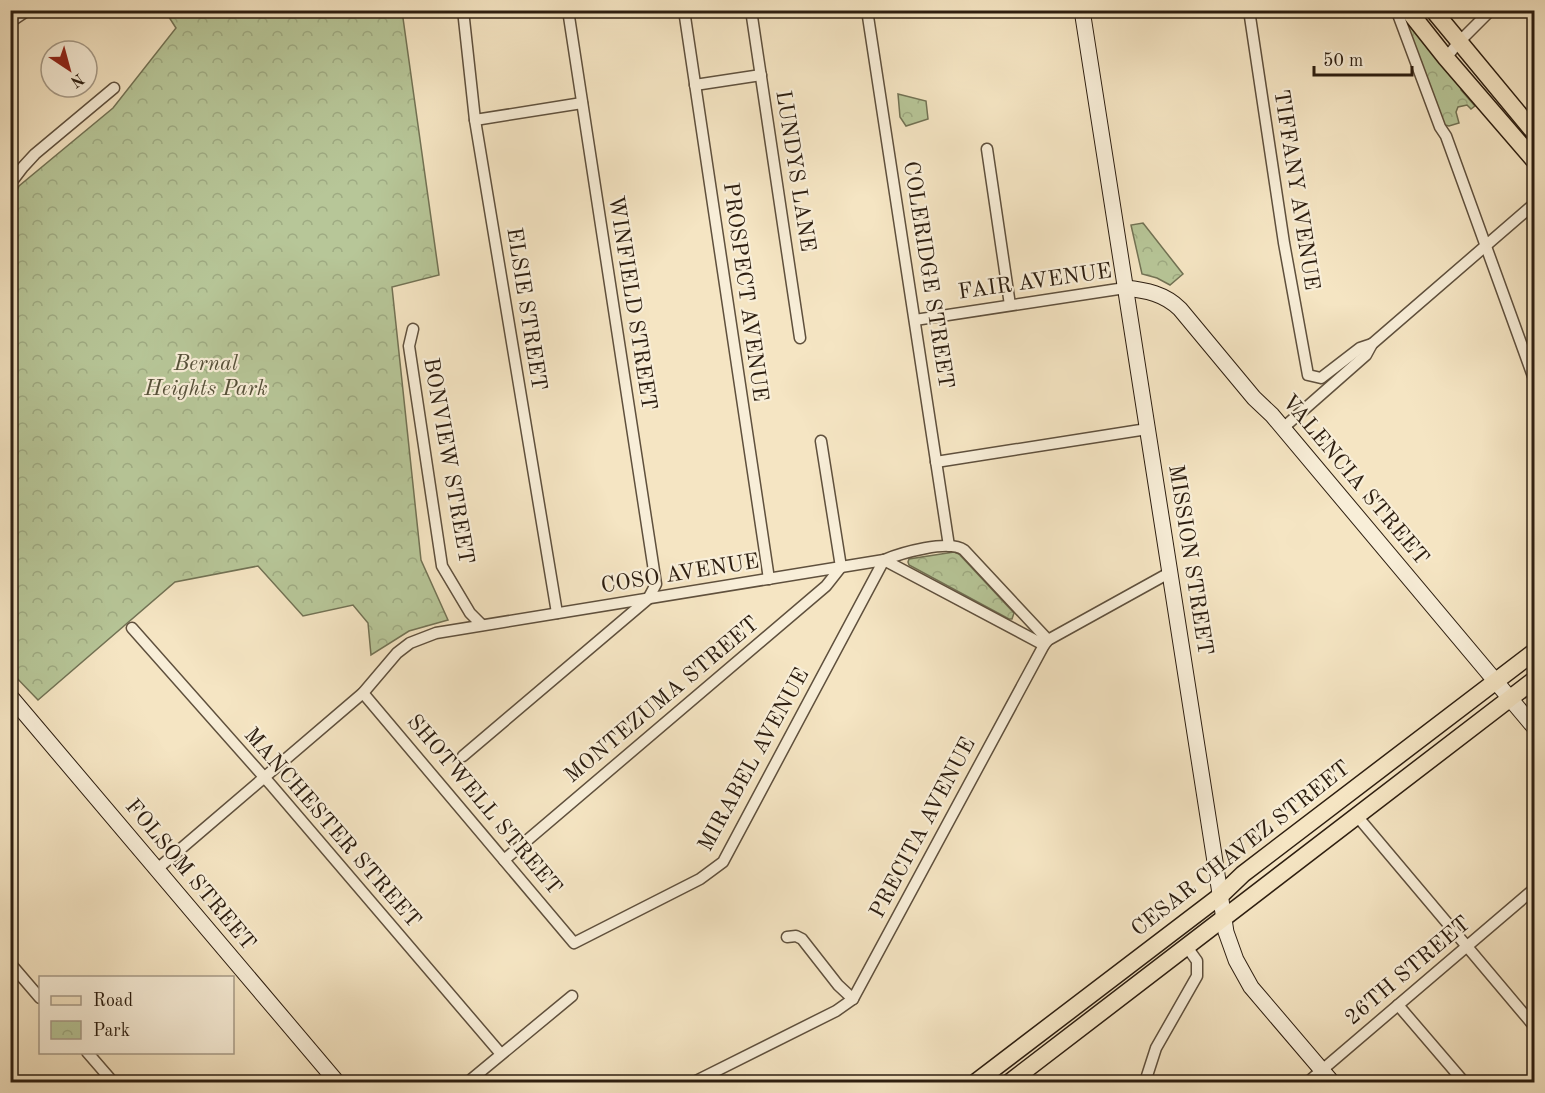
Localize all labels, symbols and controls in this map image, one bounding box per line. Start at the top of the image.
north arrow [39,39,99,99]
scale bar [1314,39,1412,77]
text: 50 m [1323,52,1363,70]
text: N [66,69,86,90]
street label: TIFFANY AVENUE [1269,88,1323,292]
street label: LUNDYS LANE [771,89,819,253]
street label: COLERIDGE STREET [899,160,957,390]
street label: PROSPECT AVENUE [719,181,771,403]
street label: WINFIELD STREET [604,194,660,412]
street label: ELSIE STREET [502,226,550,392]
street label: FAIR AVENUE [957,260,1113,304]
park label: Bernal Heights Park [143,353,268,400]
street label: BONVIEW STREET [419,356,477,566]
street label: VALENCIA STREET [1277,391,1433,569]
street label: MISSION STREET [1164,463,1216,657]
street label: COSO AVENUE [599,551,761,597]
street label: MONTEZUMA STREET [561,613,763,787]
street label: MIRABEL AVENUE [695,665,813,855]
street label: SHOTWELL STREET [402,711,566,899]
street label: MANCHESTER STREET [239,724,425,932]
street label: PRECITA AVENUE [866,734,980,922]
street label: CESAR CHAVEZ STREET [1128,757,1354,941]
street label: FOLSOM STREET [121,795,259,955]
street label: 26TH STREET [1341,912,1475,1030]
legend [39,976,234,1054]
text: Road [93,992,133,1010]
text: Park [93,1022,130,1040]

